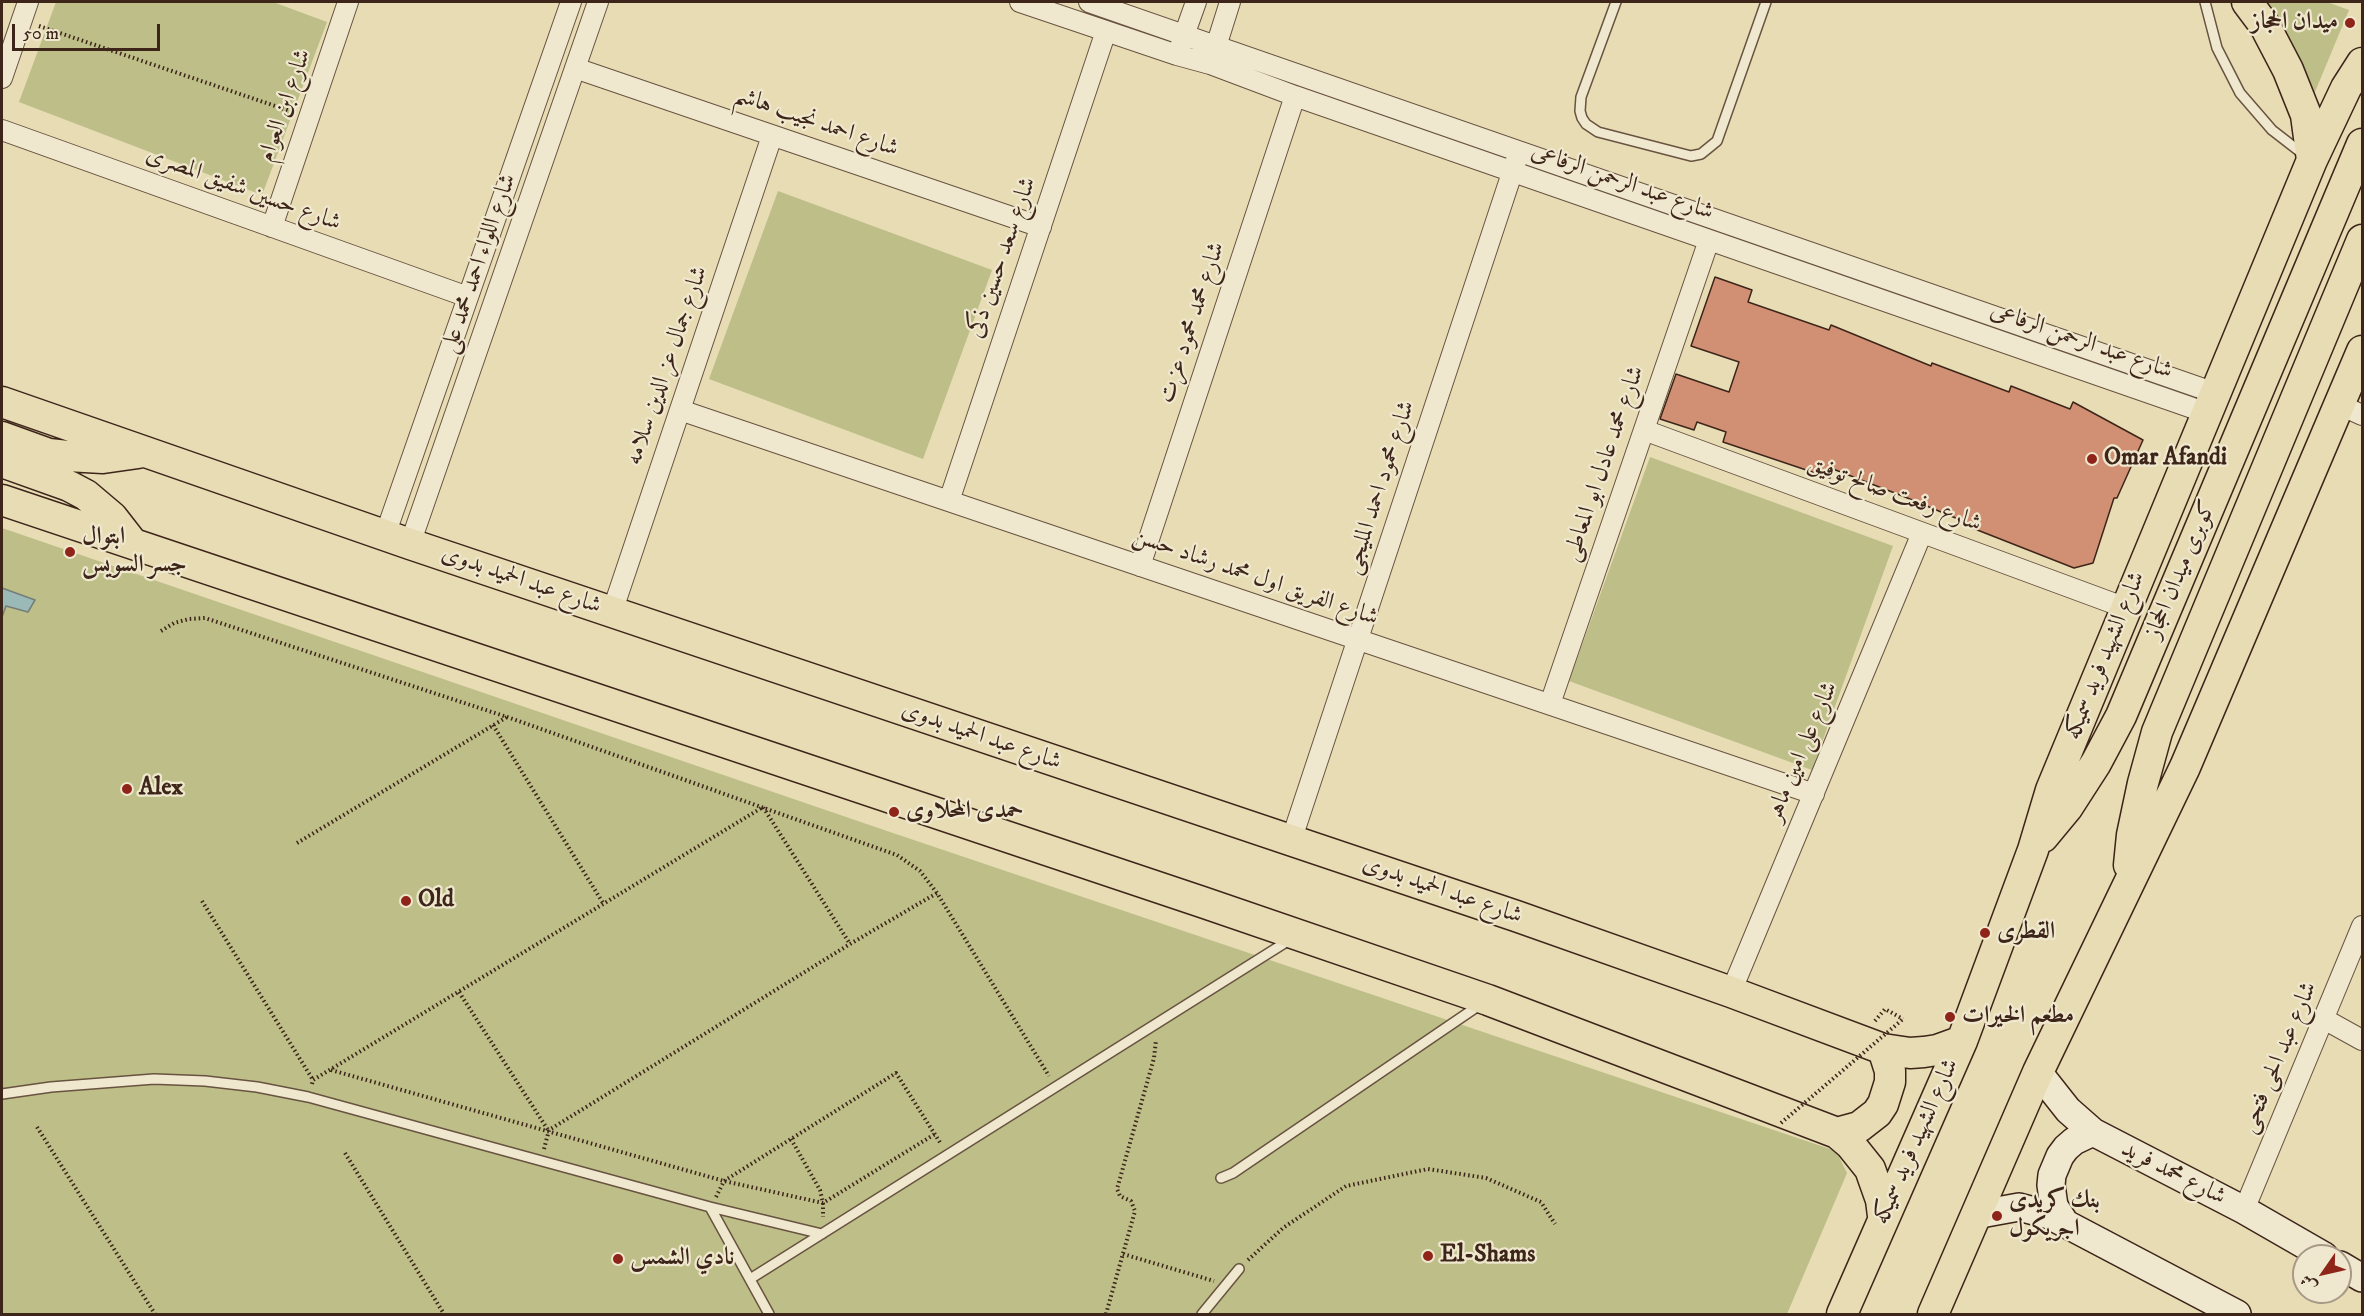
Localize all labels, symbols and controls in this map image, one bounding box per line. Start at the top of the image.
place label: ميدان الحجاز [2251,9,2338,37]
scale bar [15,12,164,50]
marker: ميدان الحجاز [2343,16,2357,30]
text: 50 m [23,23,59,45]
street label: شارع ابن العوام [253,46,319,166]
street label: شارع احمد نجيب هاشم [730,81,902,165]
street label: شارع عبد الرحمن الرفاعى [1527,138,1717,228]
street label: شارع حسين شفيق المصرى [142,141,344,239]
street label: شارع اللواء احمد محمد على [436,170,524,358]
street label: شارع سعد حسين ذكى [962,174,1044,342]
street label: شارع محمد محمود عزت [1153,239,1233,407]
street label: شارع جمال عز الدين سلامه [620,263,716,469]
street label: شارع عبد الرحمن الرفاعى [1986,297,2176,387]
street label: شارع محمد عادل ابو المعاطى [1558,362,1652,566]
street label: شارع محمود احمد المليجى [1339,398,1423,578]
place label: Omar Afandi [2104,445,2227,473]
street label: شارع رفعت صالح توفيق [1803,450,1985,540]
marker: Omar Afandi [2085,452,2099,466]
street label: كوبرى ميدان الحجاز [2140,496,2224,644]
street label: شارع الفريق اول محمد رشاد حسن [1128,522,1382,634]
place label: ابتوال جسر السويس [82,524,187,580]
street label: شارع عبد الحميد بدوى [437,540,605,622]
marker: ابتوال جسر السويس [63,545,77,559]
street label: شارع الشهيد فريد سميكه [2059,568,2153,744]
street label: شارع على امين ماهر [1761,678,1845,826]
street label: شارع عبد الحميد بدوى [897,696,1065,778]
place label: Alex [139,775,183,803]
marker: Alex [120,782,134,796]
place label: حمدى المحلاوى [906,798,1023,826]
marker: حمدى المحلاوى [887,805,901,819]
street label: شارع عبد الحميد بدوى [1358,850,1526,932]
place label: Old [418,887,454,915]
marker: Old [399,894,413,908]
place label: القطرى [1997,919,2055,947]
marker: القطرى [1978,926,1992,940]
street label: شارع عبد الحى فتحى [2235,978,2325,1138]
place label: مطعم الخيرات [1962,1003,2074,1031]
marker: مطعم الخيرات [1943,1010,1957,1024]
street label: شارع الشهيد فريد سميكه [1868,1055,1966,1229]
street label: شارع محمد فريد [2116,1135,2230,1213]
place label: بنك كريدى اجريكول [2009,1188,2100,1244]
marker: بنك كريدى اجريكول [1990,1209,2004,1223]
place label: El-Shams [1440,1242,1535,1270]
north arrow [2292,1244,2352,1304]
place label: نادي الشمس [630,1245,734,1273]
marker: El-Shams [1421,1249,1435,1263]
marker: نادي الشمس [611,1252,625,1266]
text: ش [2296,1271,2321,1295]

